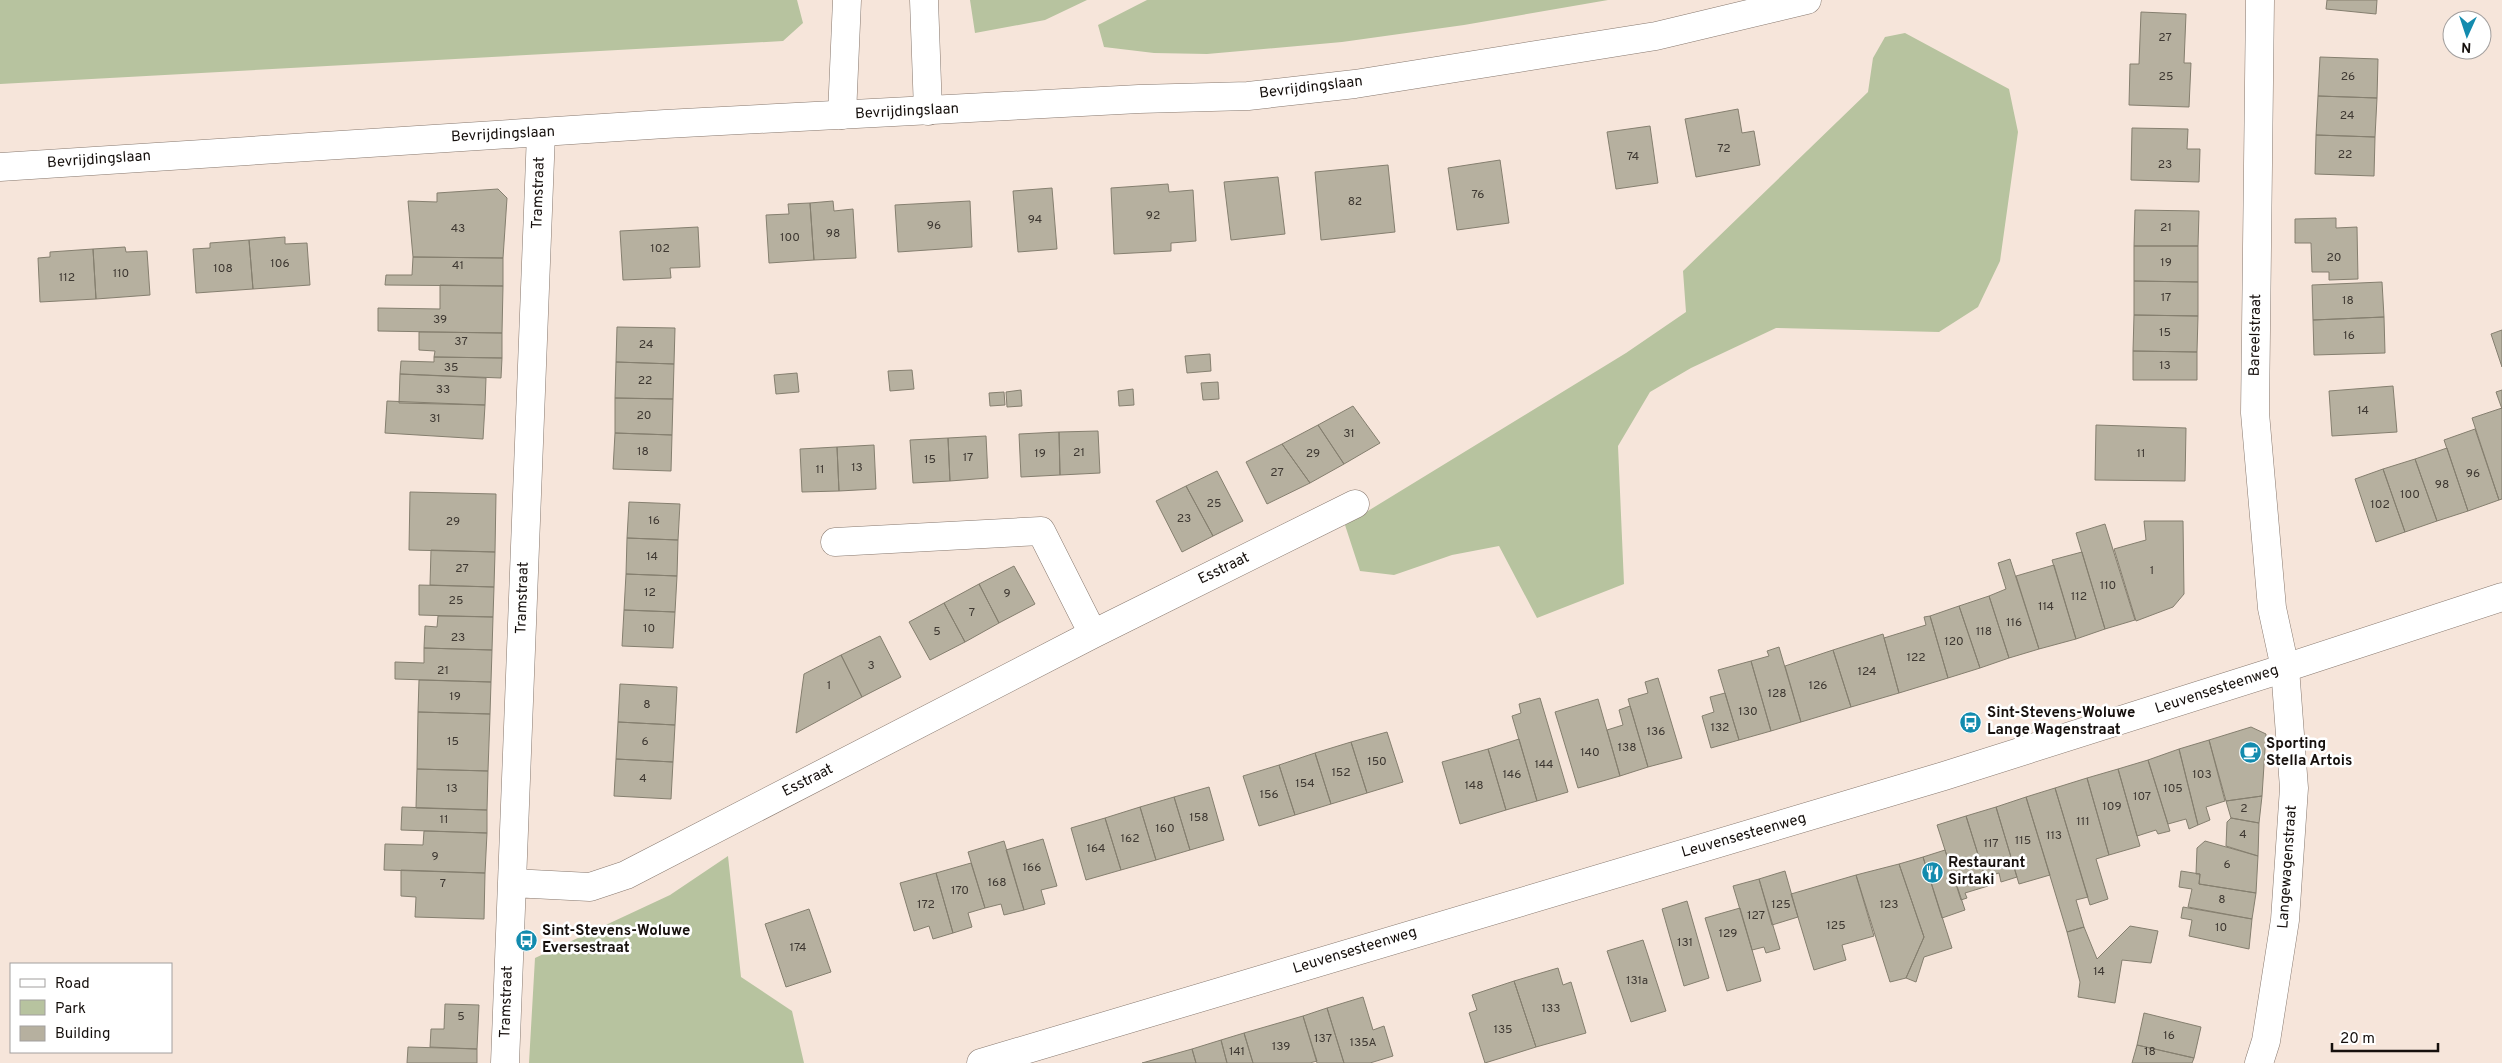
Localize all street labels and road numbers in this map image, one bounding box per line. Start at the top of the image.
street label: Bevrijdingslaan [1258,72,1364,104]
street label: Bevrijdingslaan [854,100,960,124]
street label: Bevrijdingslaan [450,123,556,147]
street label: Bevrijdingslaan [46,147,152,173]
street label: Tramstraat [528,156,550,230]
street label: Bareelstraat [2246,294,2266,376]
street label: Esstraat [1195,549,1253,589]
street label: Tramstraat [512,561,534,635]
street label: Leuvensesteenweg [2153,661,2281,719]
street label: Esstraat [779,760,837,802]
street label: Langewagenstraat [2274,805,2302,929]
street label: Leuvensesteenweg [1680,809,1808,863]
street label: Leuvensesteenweg [1291,923,1419,979]
street label: Tramstraat [496,965,518,1039]

